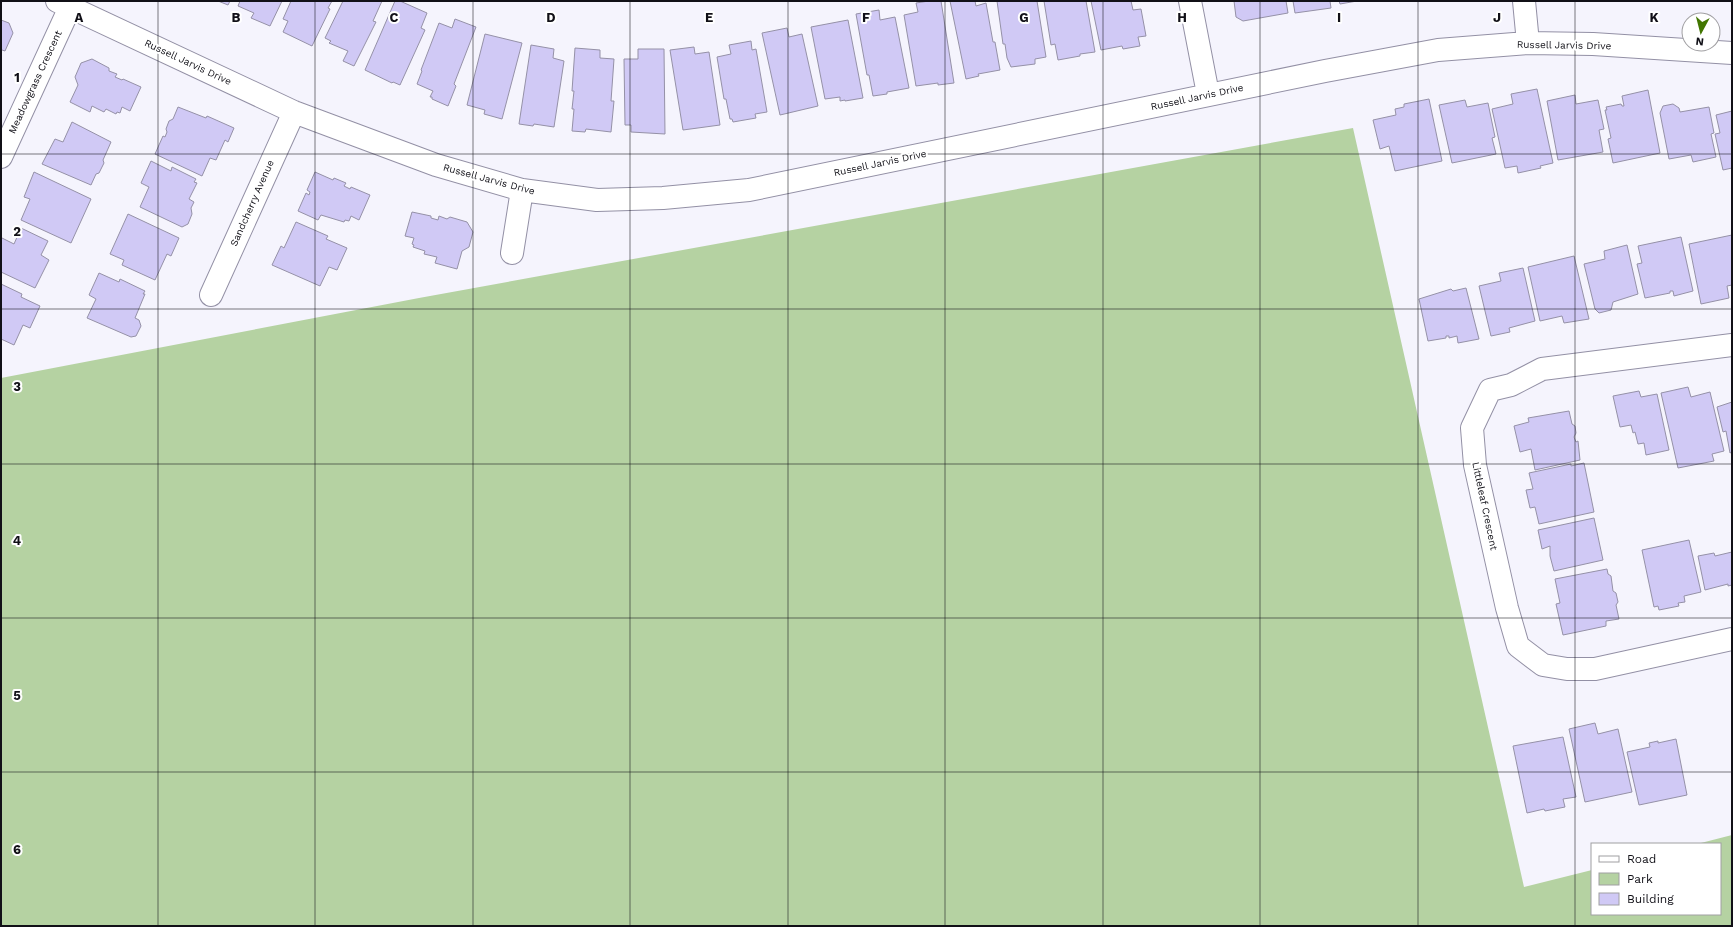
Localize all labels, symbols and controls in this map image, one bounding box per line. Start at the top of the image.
text: A [75,10,84,25]
text: B [232,10,241,25]
text: C [390,10,399,25]
text: D [546,10,556,25]
text: E [705,10,713,25]
text: F [862,10,870,25]
text: G [1019,10,1029,25]
text: H [1177,10,1187,25]
text: I [1337,10,1341,25]
text: J [1493,10,1501,25]
text: K [1649,10,1659,25]
north arrow [1681,12,1721,52]
street label: Meadowgrass Crescent [6,28,64,135]
text: N [1695,34,1705,48]
street label: Russell Jarvis Drive [143,37,233,87]
street label: Russell Jarvis Drive [1517,39,1612,51]
text: 1 [14,70,20,85]
street label: Russell Jarvis Drive [1150,82,1245,112]
street label: Russell Jarvis Drive [833,148,928,178]
street label: Sandcherry Avenue [228,158,276,248]
street label: Russell Jarvis Drive [442,161,536,197]
text: 2 [13,224,21,239]
text: 3 [13,379,21,394]
street label: Littleleaf Crescent [1470,461,1500,552]
text: 4 [13,533,22,548]
text: 5 [13,688,21,703]
text: 6 [13,842,21,857]
legend [1591,843,1721,915]
text: Road [1627,852,1656,866]
text: Park [1627,872,1653,886]
text: Building [1627,892,1674,906]

